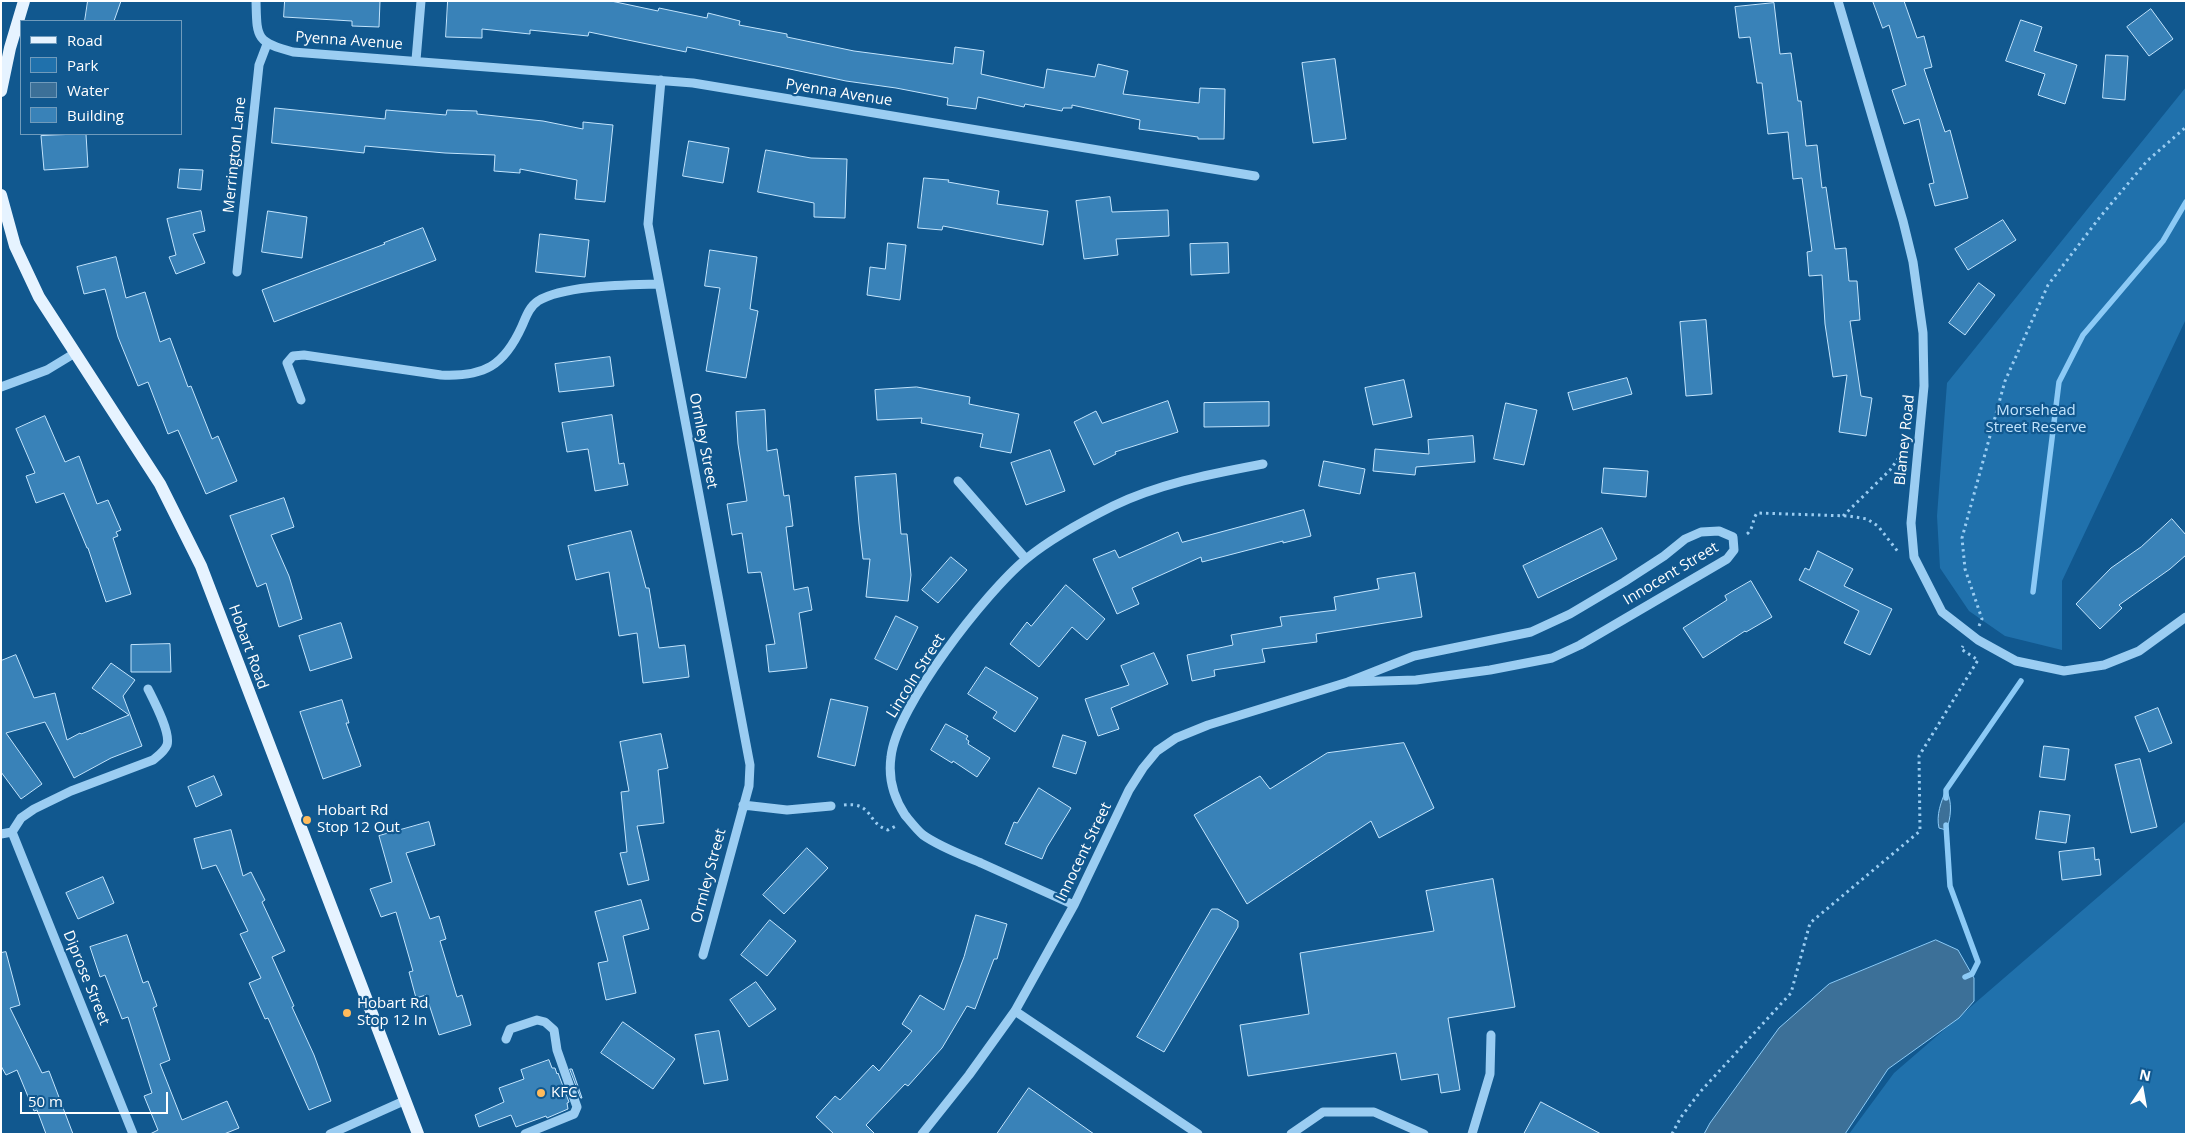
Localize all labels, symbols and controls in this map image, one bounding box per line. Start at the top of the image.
legend [20,20,182,135]
street label: Pyenna Avenue [295,28,403,54]
text: Road [67,30,103,50]
text: Park [67,55,98,75]
street label: Pyenna Avenue [784,76,894,110]
text: Water [67,80,109,100]
street label: Merrington Lane [220,96,250,214]
text: Building [67,105,124,125]
street label: Ormley Street [685,392,721,490]
street label: Blamey Road [1891,394,1919,486]
park label: Morsehead Street Reserve [1985,402,2087,437]
street label: Innocent Street [1620,539,1722,609]
street label: Hobart Road [224,602,272,692]
street label: Lincoln Street [883,631,949,721]
street label: Innocent Street [1052,800,1116,904]
place label: Hobart Rd Stop 12 Out [317,802,400,837]
marker: Hobart Rd Stop 12 Out [301,814,313,826]
street label: Ormley Street [688,827,730,925]
street label: Diprose Street [59,928,113,1028]
place label: Hobart Rd Stop 12 In [357,995,428,1030]
marker: Hobart Rd Stop 12 In [341,1007,353,1019]
text: N [2138,1064,2153,1085]
north arrow [2117,1065,2167,1115]
scale bar [22,1082,170,1114]
place label: KFC [551,1084,577,1102]
marker: KFC [535,1087,547,1099]
text: 50 m [28,1091,63,1111]

